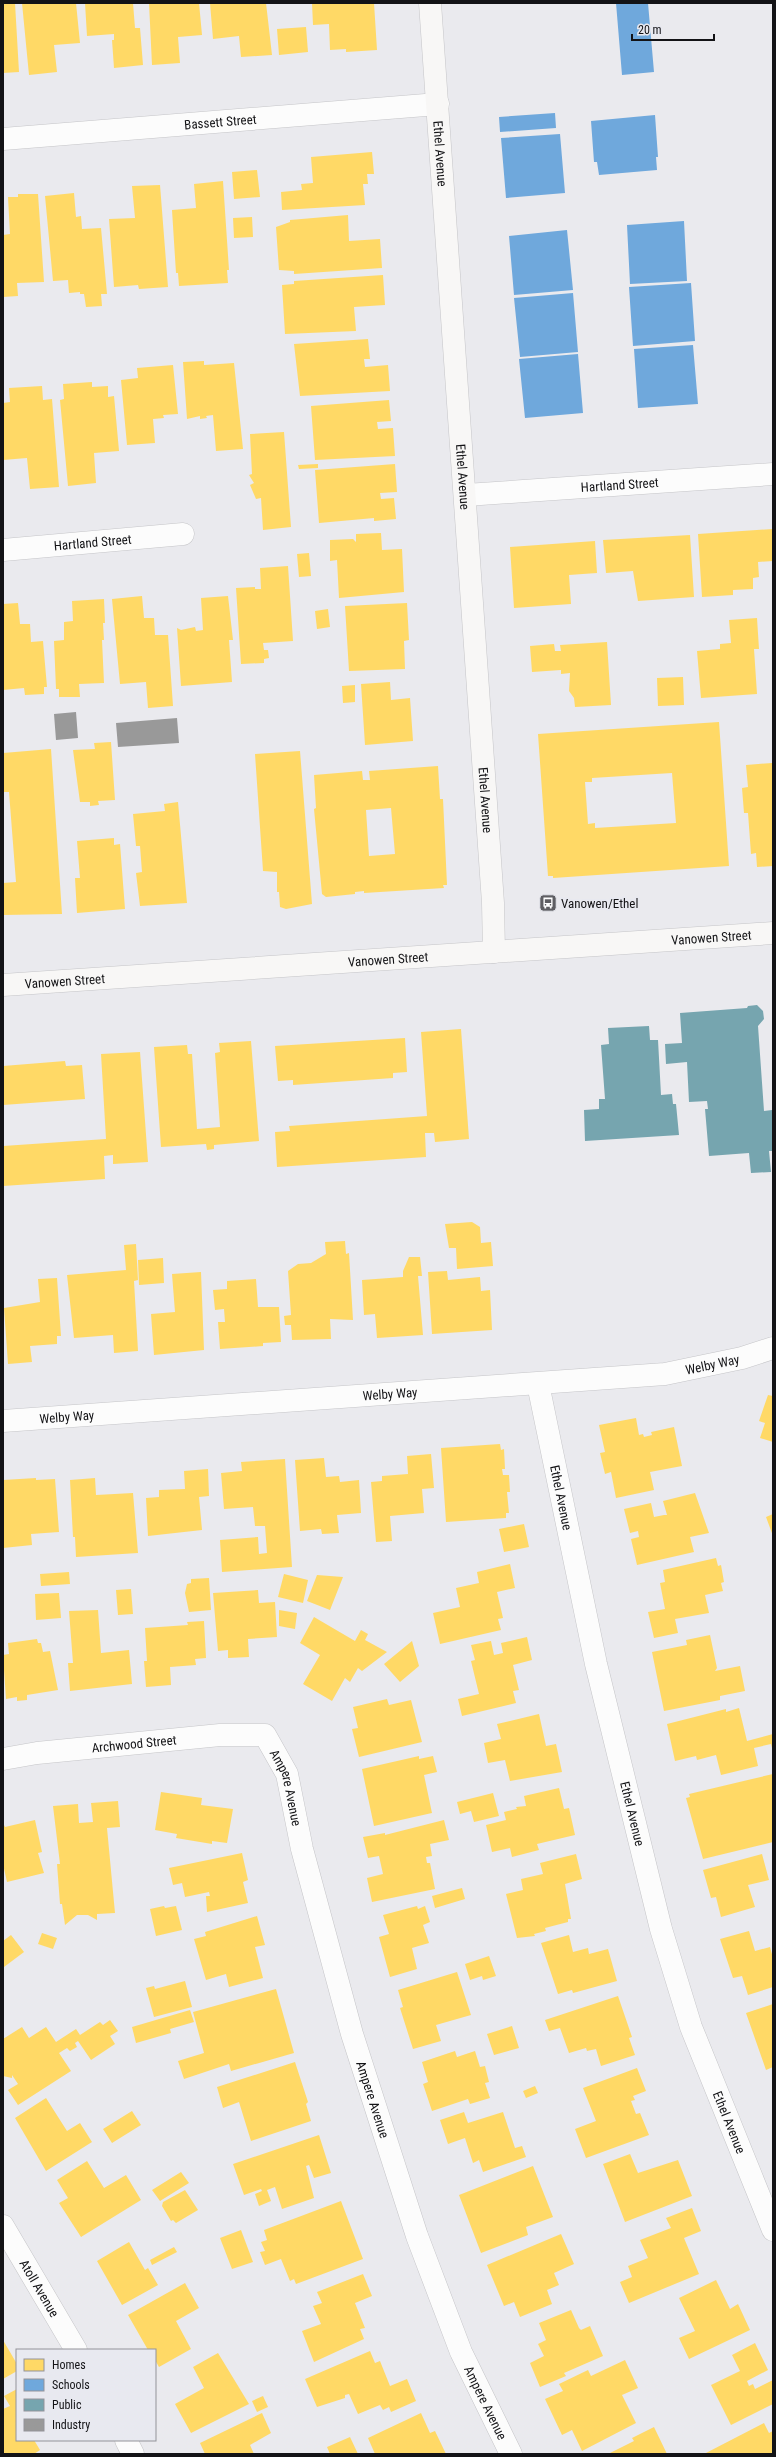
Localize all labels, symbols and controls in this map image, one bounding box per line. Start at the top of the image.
scale bar [632,16,714,42]
text: 20 m [638,23,662,37]
street label: Bassett Street [184,112,257,132]
street label: Ethel Avenue [430,120,450,187]
street label: Ethel Avenue [453,443,472,510]
street label: Hartland Street [580,475,659,495]
street label: Hartland Street [53,532,132,553]
street label: Ethel Avenue [476,767,495,834]
bus stop icon: Vanowen/Ethel [538,893,558,913]
place label: Vanowen/Ethel [561,896,638,911]
street label: Vanowen Street [671,927,752,948]
street label: Vanowen Street [348,949,429,970]
street label: Vanowen Street [24,971,106,992]
street label: Welby Way [684,1352,741,1378]
street label: Welby Way [362,1385,419,1403]
street label: Welby Way [39,1408,95,1426]
street label: Ethel Avenue [547,1464,575,1532]
street label: Archwood Street [91,1732,177,1756]
street label: Ampere Avenue [267,1747,304,1827]
street label: Ethel Avenue [617,1780,647,1848]
street label: Ampere Avenue [353,2059,392,2140]
street label: Ethel Avenue [710,2089,748,2156]
street label: Atoll Avenue [16,2257,62,2320]
legend [16,2349,156,2441]
text: Homes [52,2358,86,2372]
street label: Ampere Avenue [461,2364,510,2442]
text: Schools [52,2378,90,2392]
text: Public [52,2398,82,2412]
text: Industry [52,2418,90,2432]

